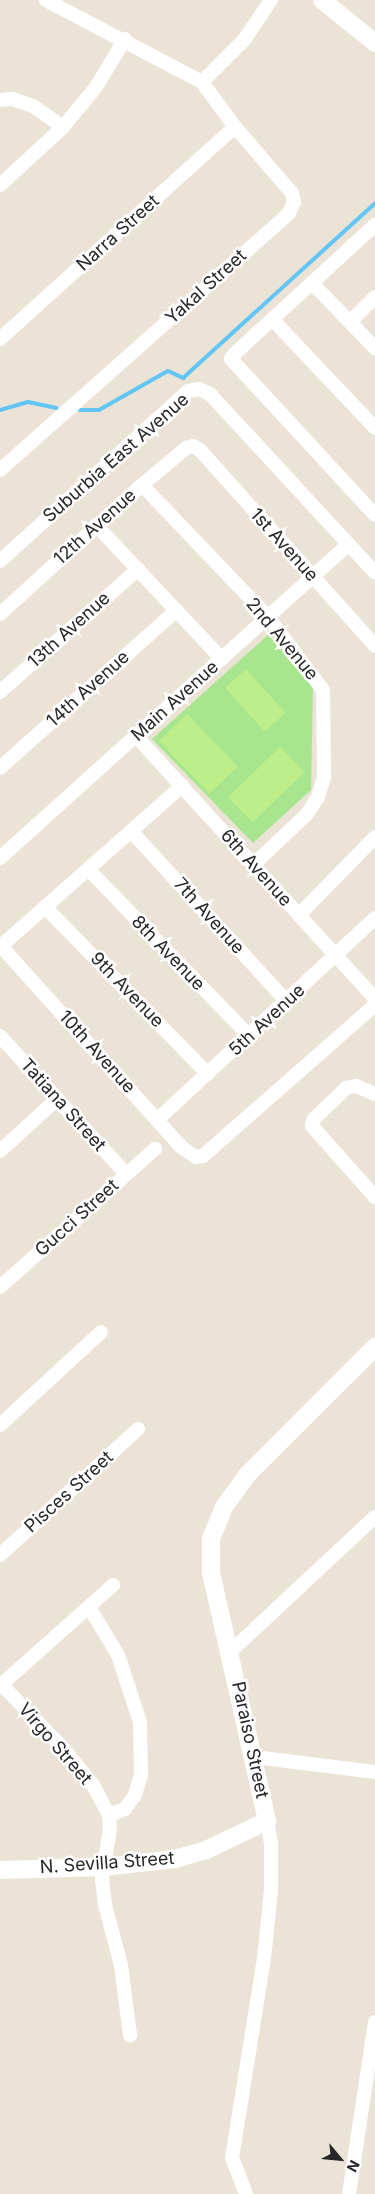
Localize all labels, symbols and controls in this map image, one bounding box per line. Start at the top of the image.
street label: Narra Street [72,190,164,276]
street label: Yakal Street [161,245,251,329]
street label: Suburbia East Avenue [39,389,193,527]
street label: 12th Avenue [49,484,141,570]
street label: 1st Avenue [246,504,322,586]
street label: 13th Avenue [23,587,115,673]
street label: 2nd Avenue [241,593,323,685]
street label: 14th Avenue [42,646,134,732]
street label: Main Avenue [127,656,223,746]
street label: 6th Avenue [216,825,296,911]
street label: 7th Avenue [169,873,249,959]
street label: 8th Avenue [127,911,209,995]
street label: 9th Avenue [86,948,168,1032]
street label: 5th Avenue [225,979,309,1061]
street label: 10th Avenue [54,1006,140,1098]
street label: Tatiana Street [16,1054,110,1156]
street label: Gucci Street [31,1175,123,1261]
street label: Pisces Street [20,1447,118,1537]
street label: Paraiso Street [227,1680,273,1800]
street label: Virgo Street [14,1699,96,1789]
street label: N. Sevilla Street [39,1848,175,1878]
north arrow [315,2134,365,2184]
text: N [344,2158,364,2175]

